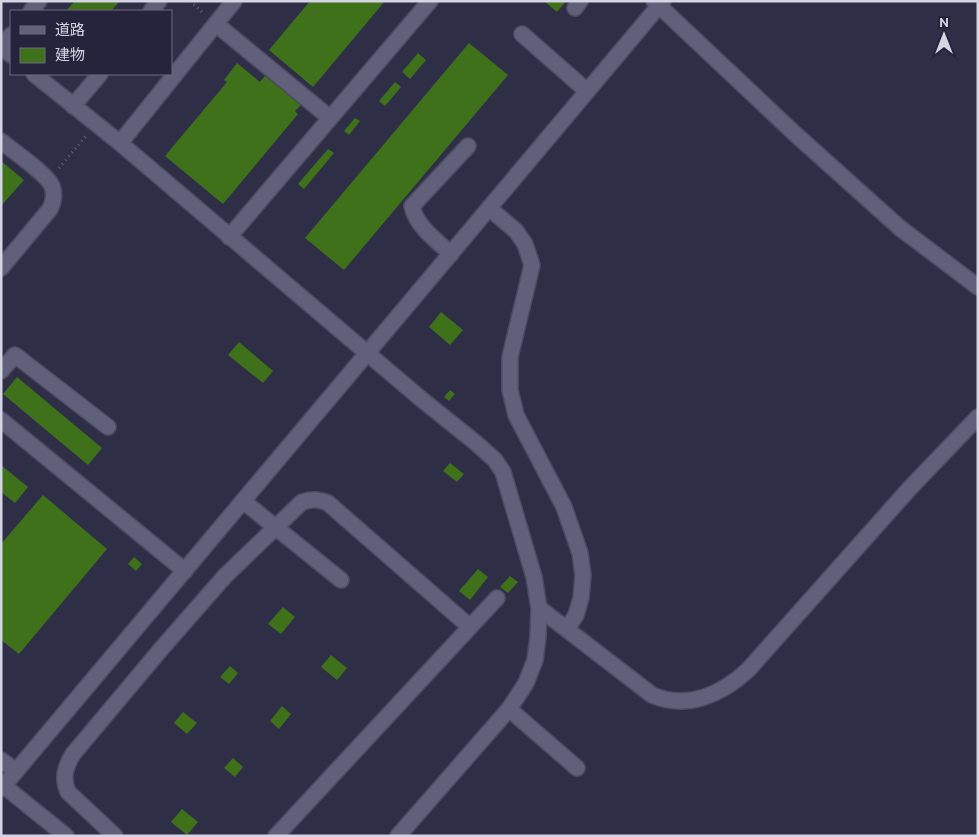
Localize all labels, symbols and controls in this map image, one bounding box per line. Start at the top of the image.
legend [10,10,172,75]
north arrow [919,10,969,60]
text: N [939,15,949,32]
text: 道路 [55,22,85,41]
text: 建物 [55,47,85,66]

